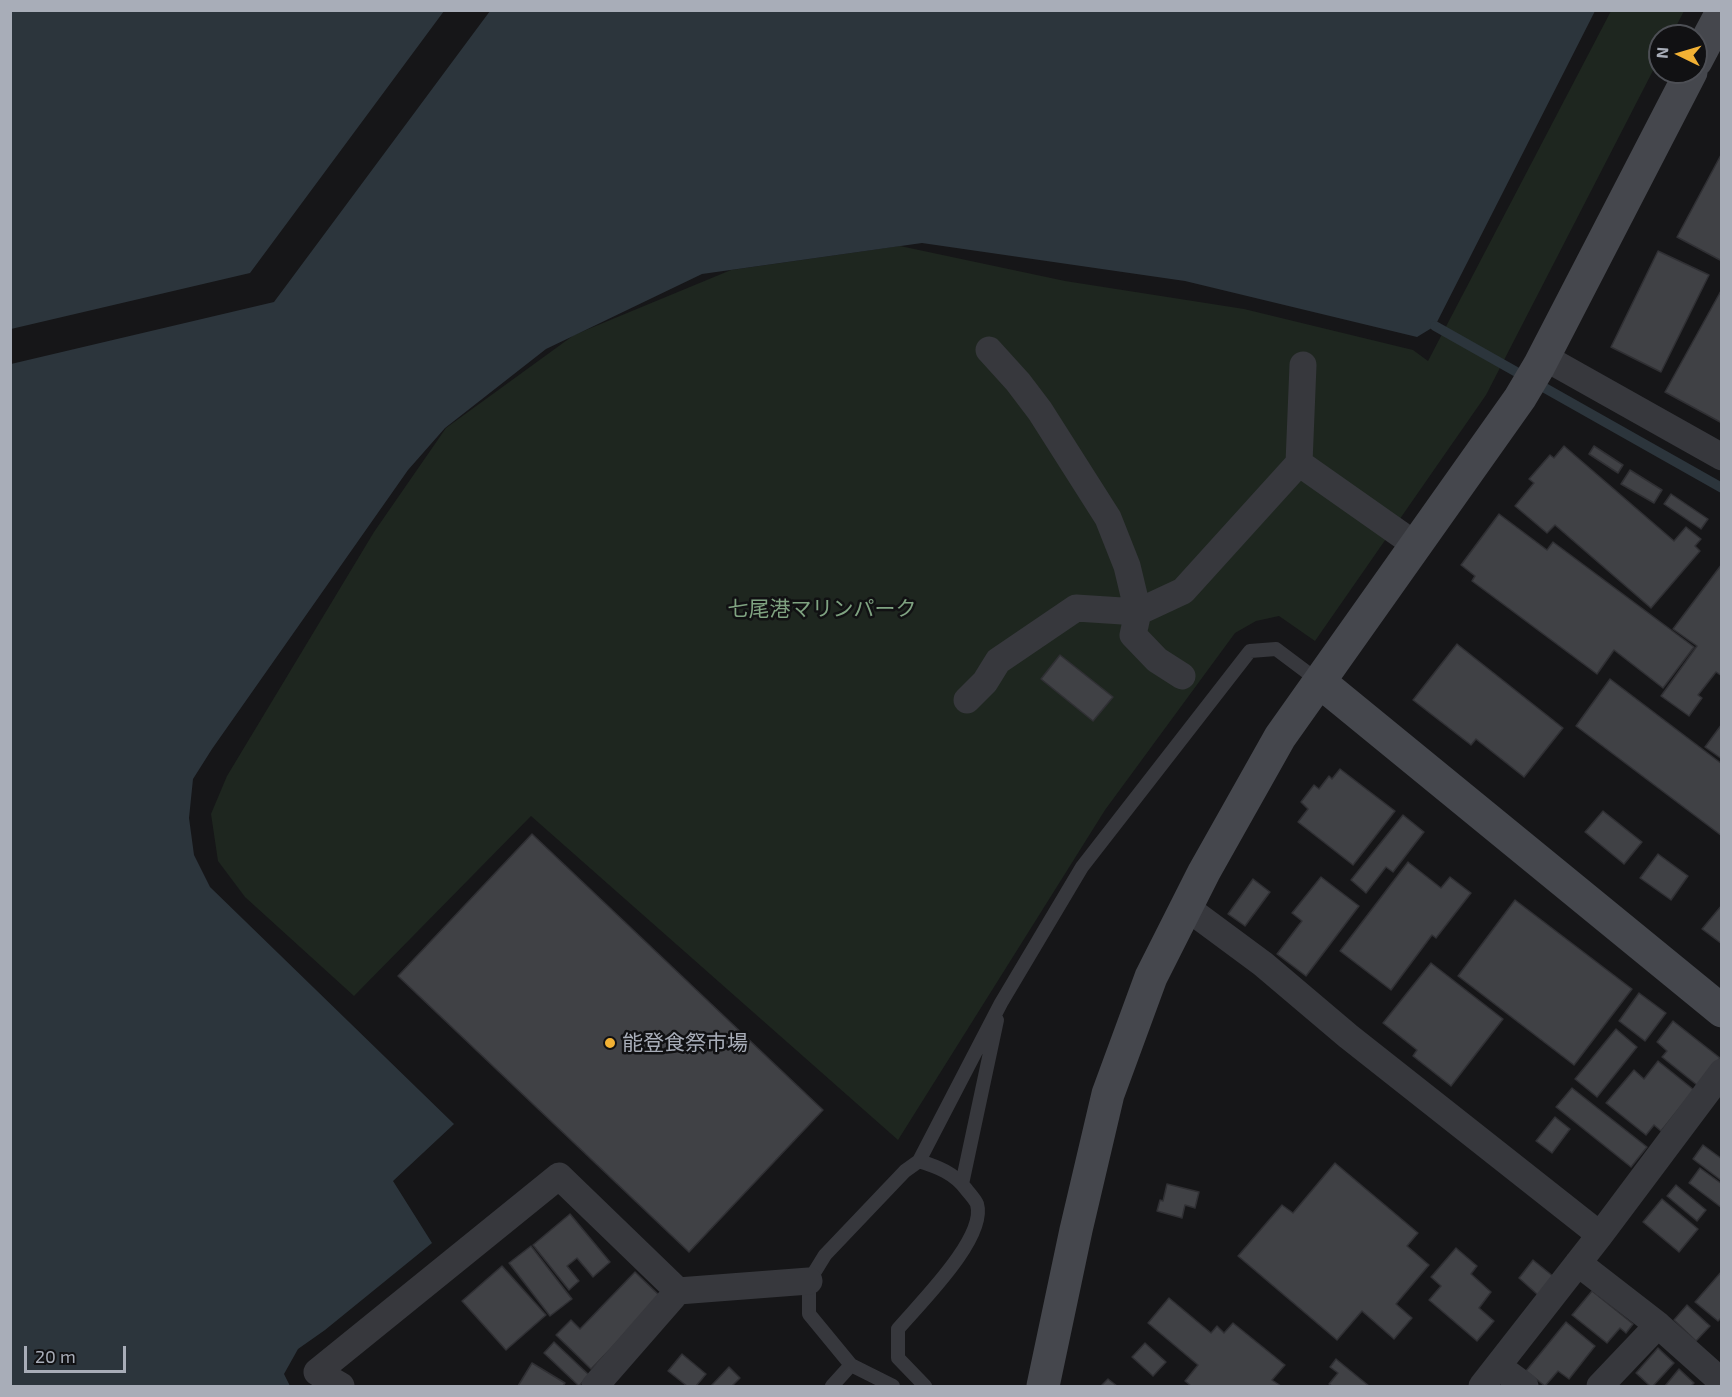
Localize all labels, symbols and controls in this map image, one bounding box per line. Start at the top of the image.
north arrow [1648,24,1708,84]
text: N [1652,46,1672,59]
park label: 七尾港マリンパーク [728,596,916,622]
place label: 能登食祭市場 [622,1030,748,1056]
marker: 能登食祭市場 [603,1036,617,1050]
scale bar [27,1334,129,1372]
text: 20 m [35,1345,76,1367]

